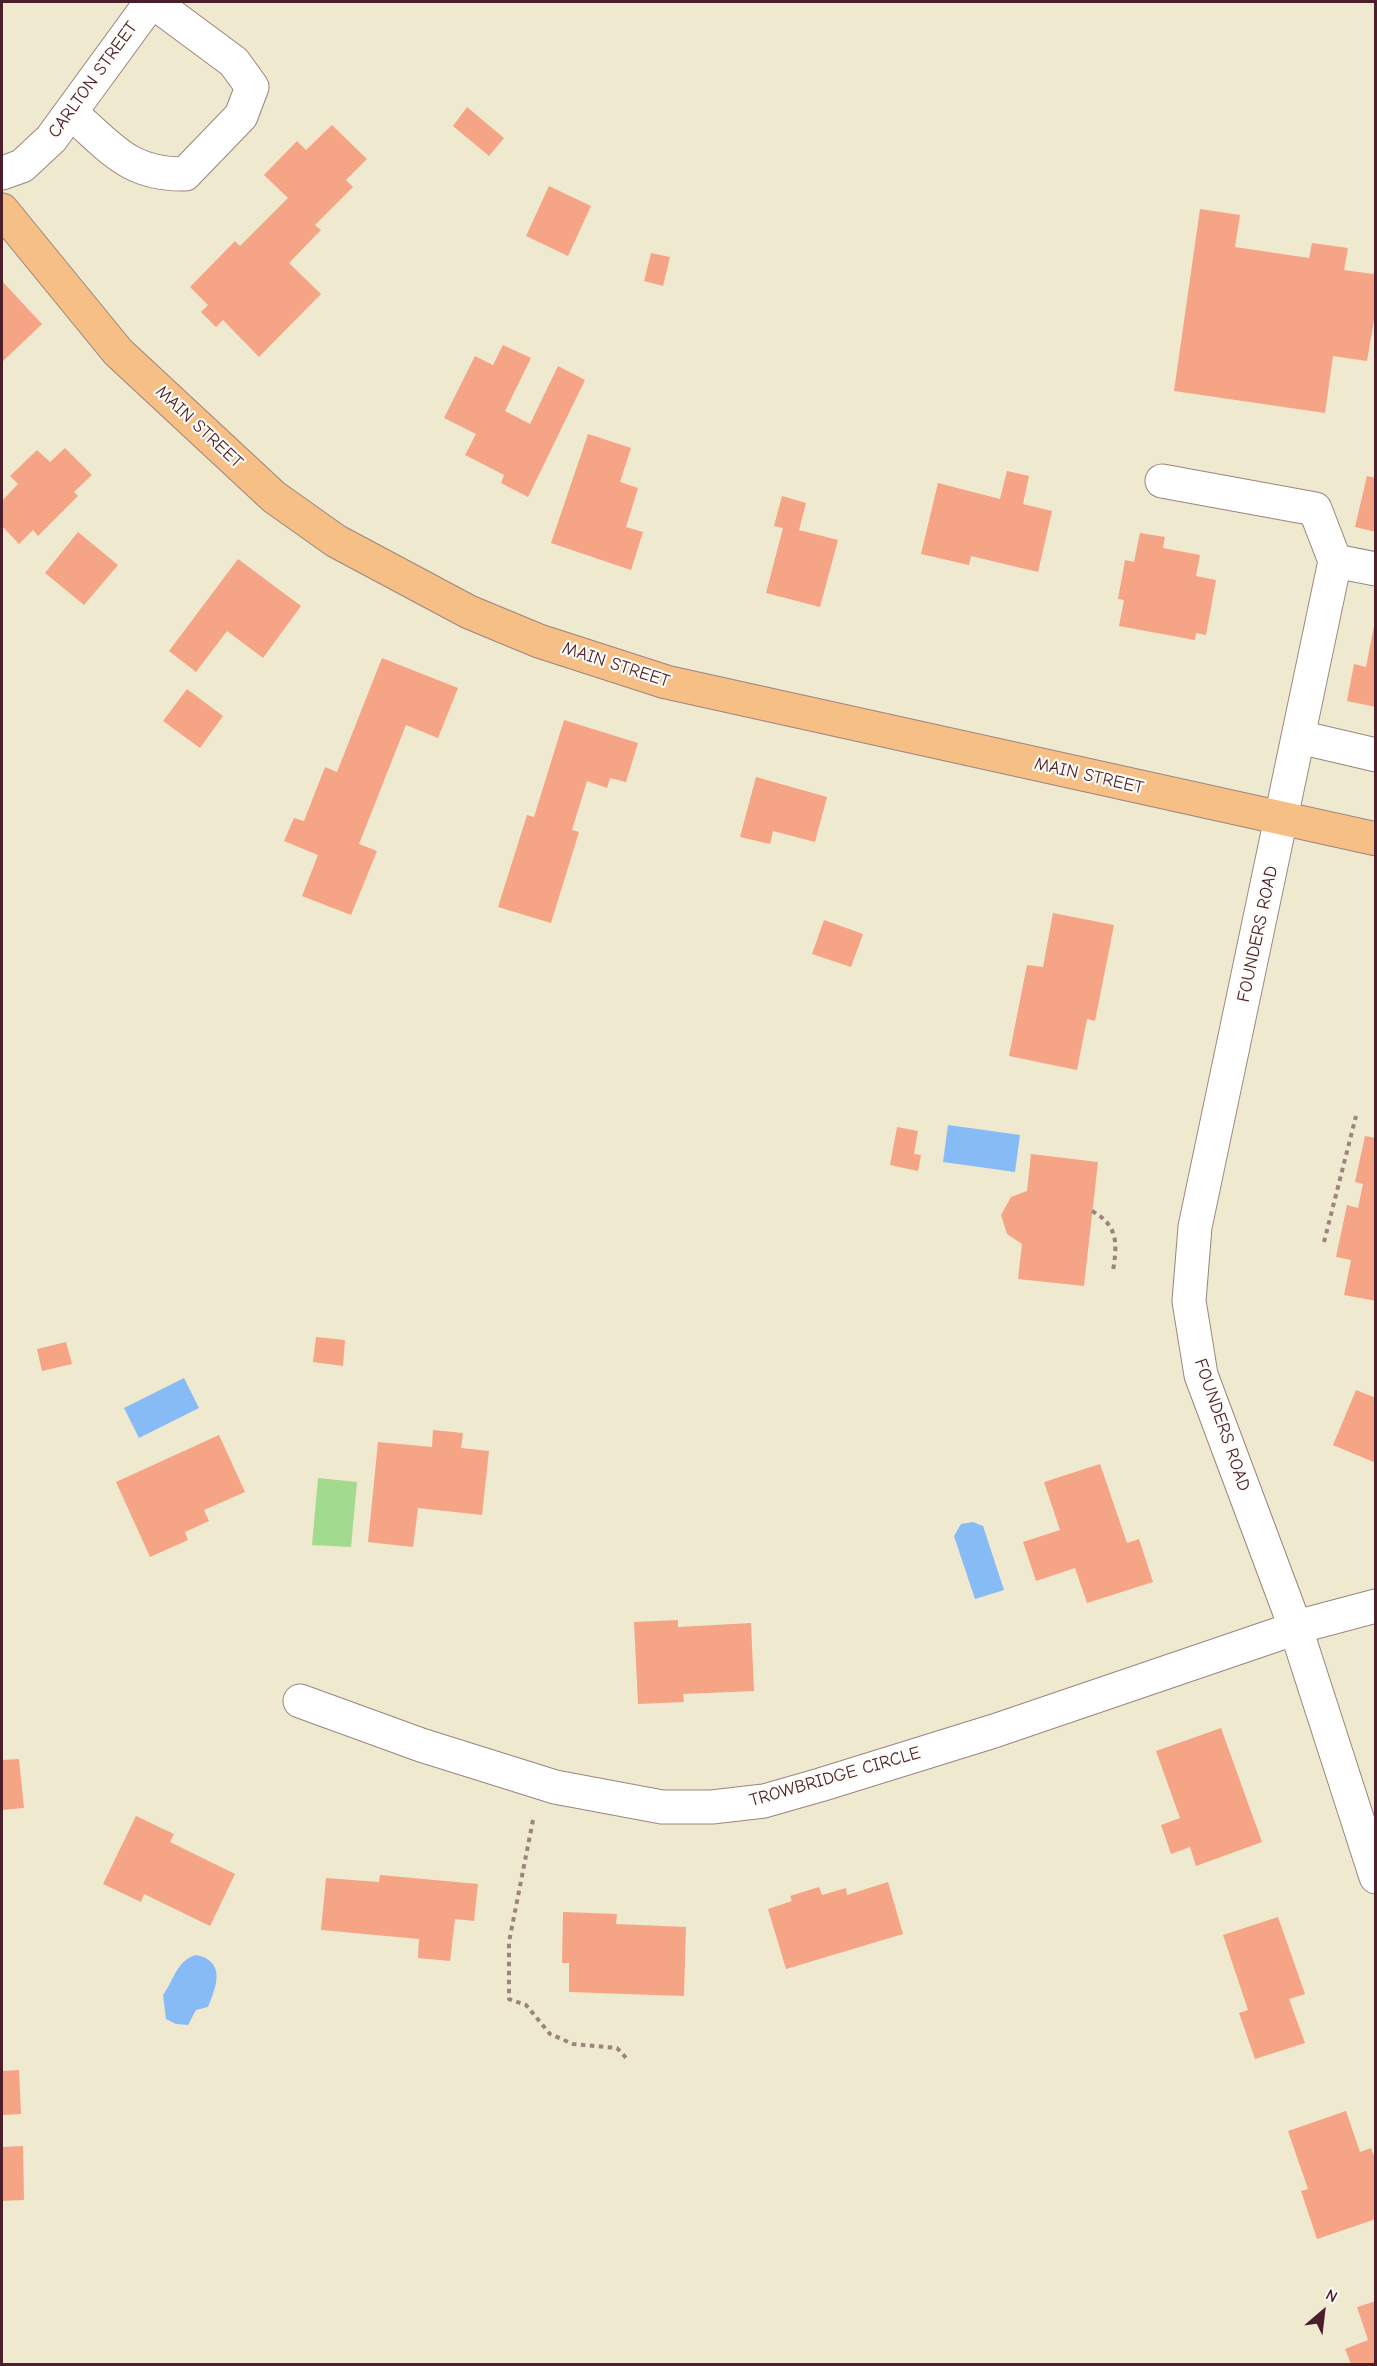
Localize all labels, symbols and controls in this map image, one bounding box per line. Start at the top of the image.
street label: CARLTON STREET [44,18,142,142]
street label: MAIN STREET [151,381,247,473]
street label: MAIN STREET [560,637,672,693]
street label: MAIN STREET [1032,753,1146,799]
street label: FOUNDERS ROAD [1233,864,1283,1004]
street label: FOUNDERS ROAD [1189,1356,1255,1494]
street label: TROWBRIDGE CIRCLE [747,1742,923,1812]
north arrow [1293,2282,1353,2342]
text: N [1323,2286,1340,2307]

